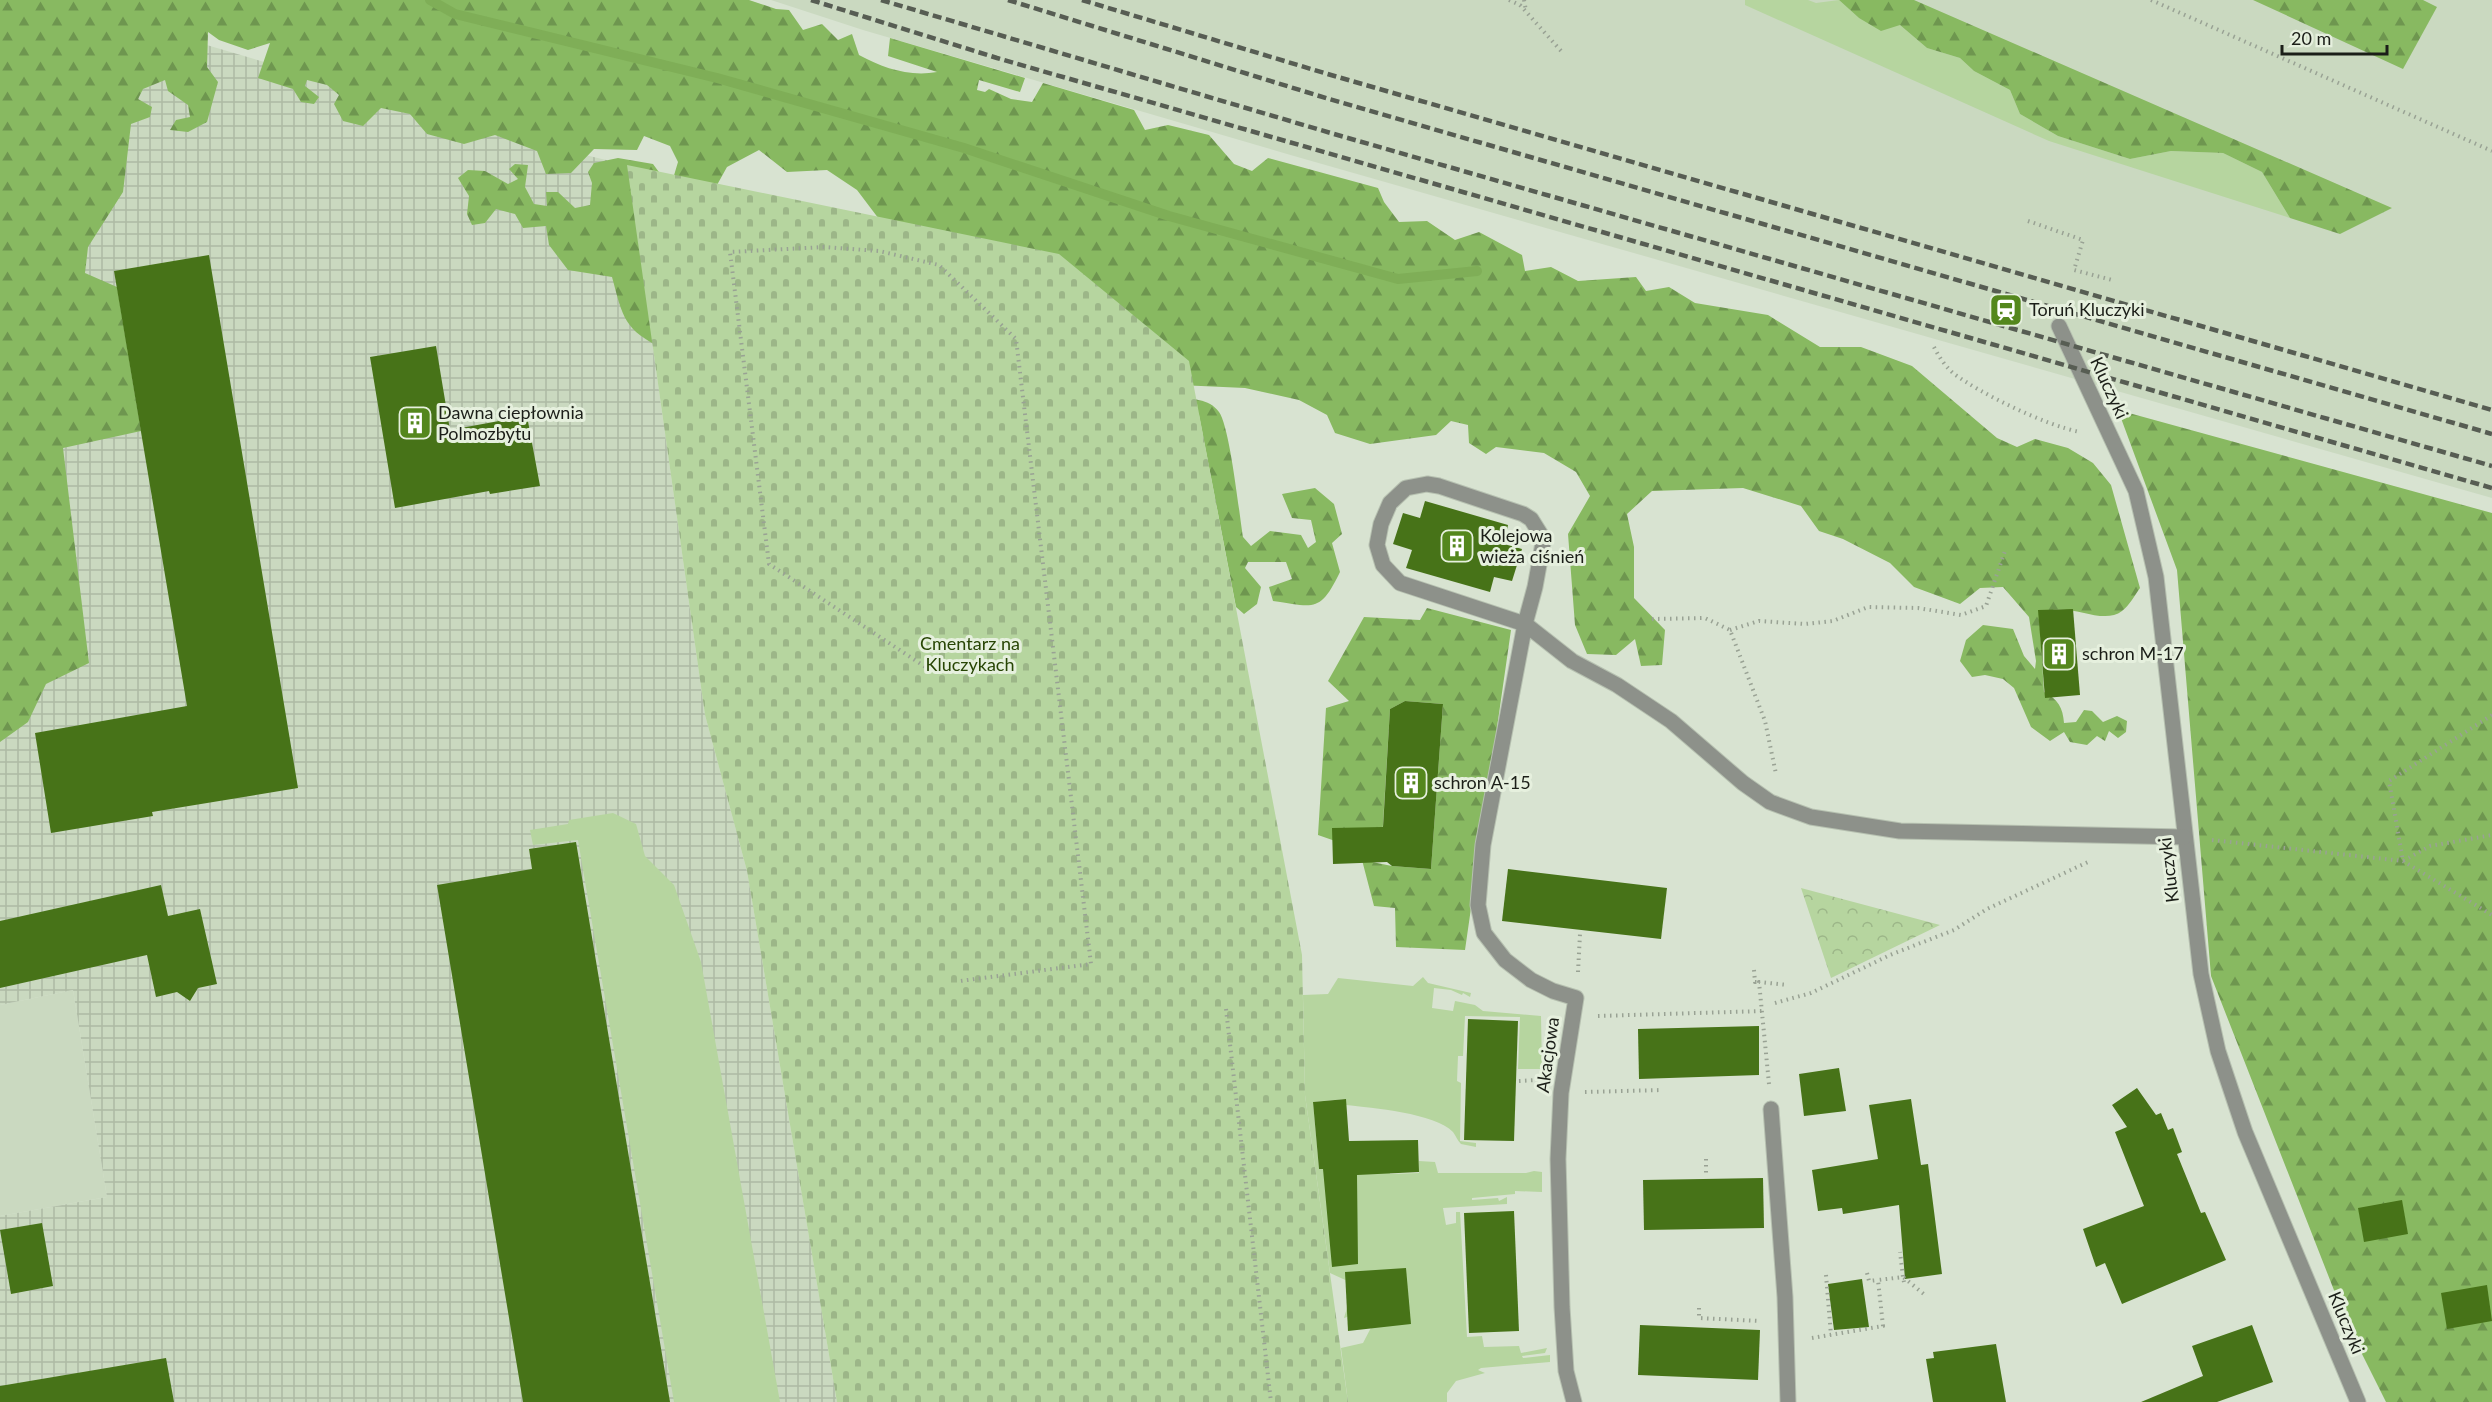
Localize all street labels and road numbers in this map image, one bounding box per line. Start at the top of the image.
street label: Kluczyki [2086,353,2134,422]
street label: Kluczyki [2153,836,2183,904]
street label: Akacjowa [1531,1016,1563,1094]
street label: Kluczyki [2324,1288,2370,1357]

